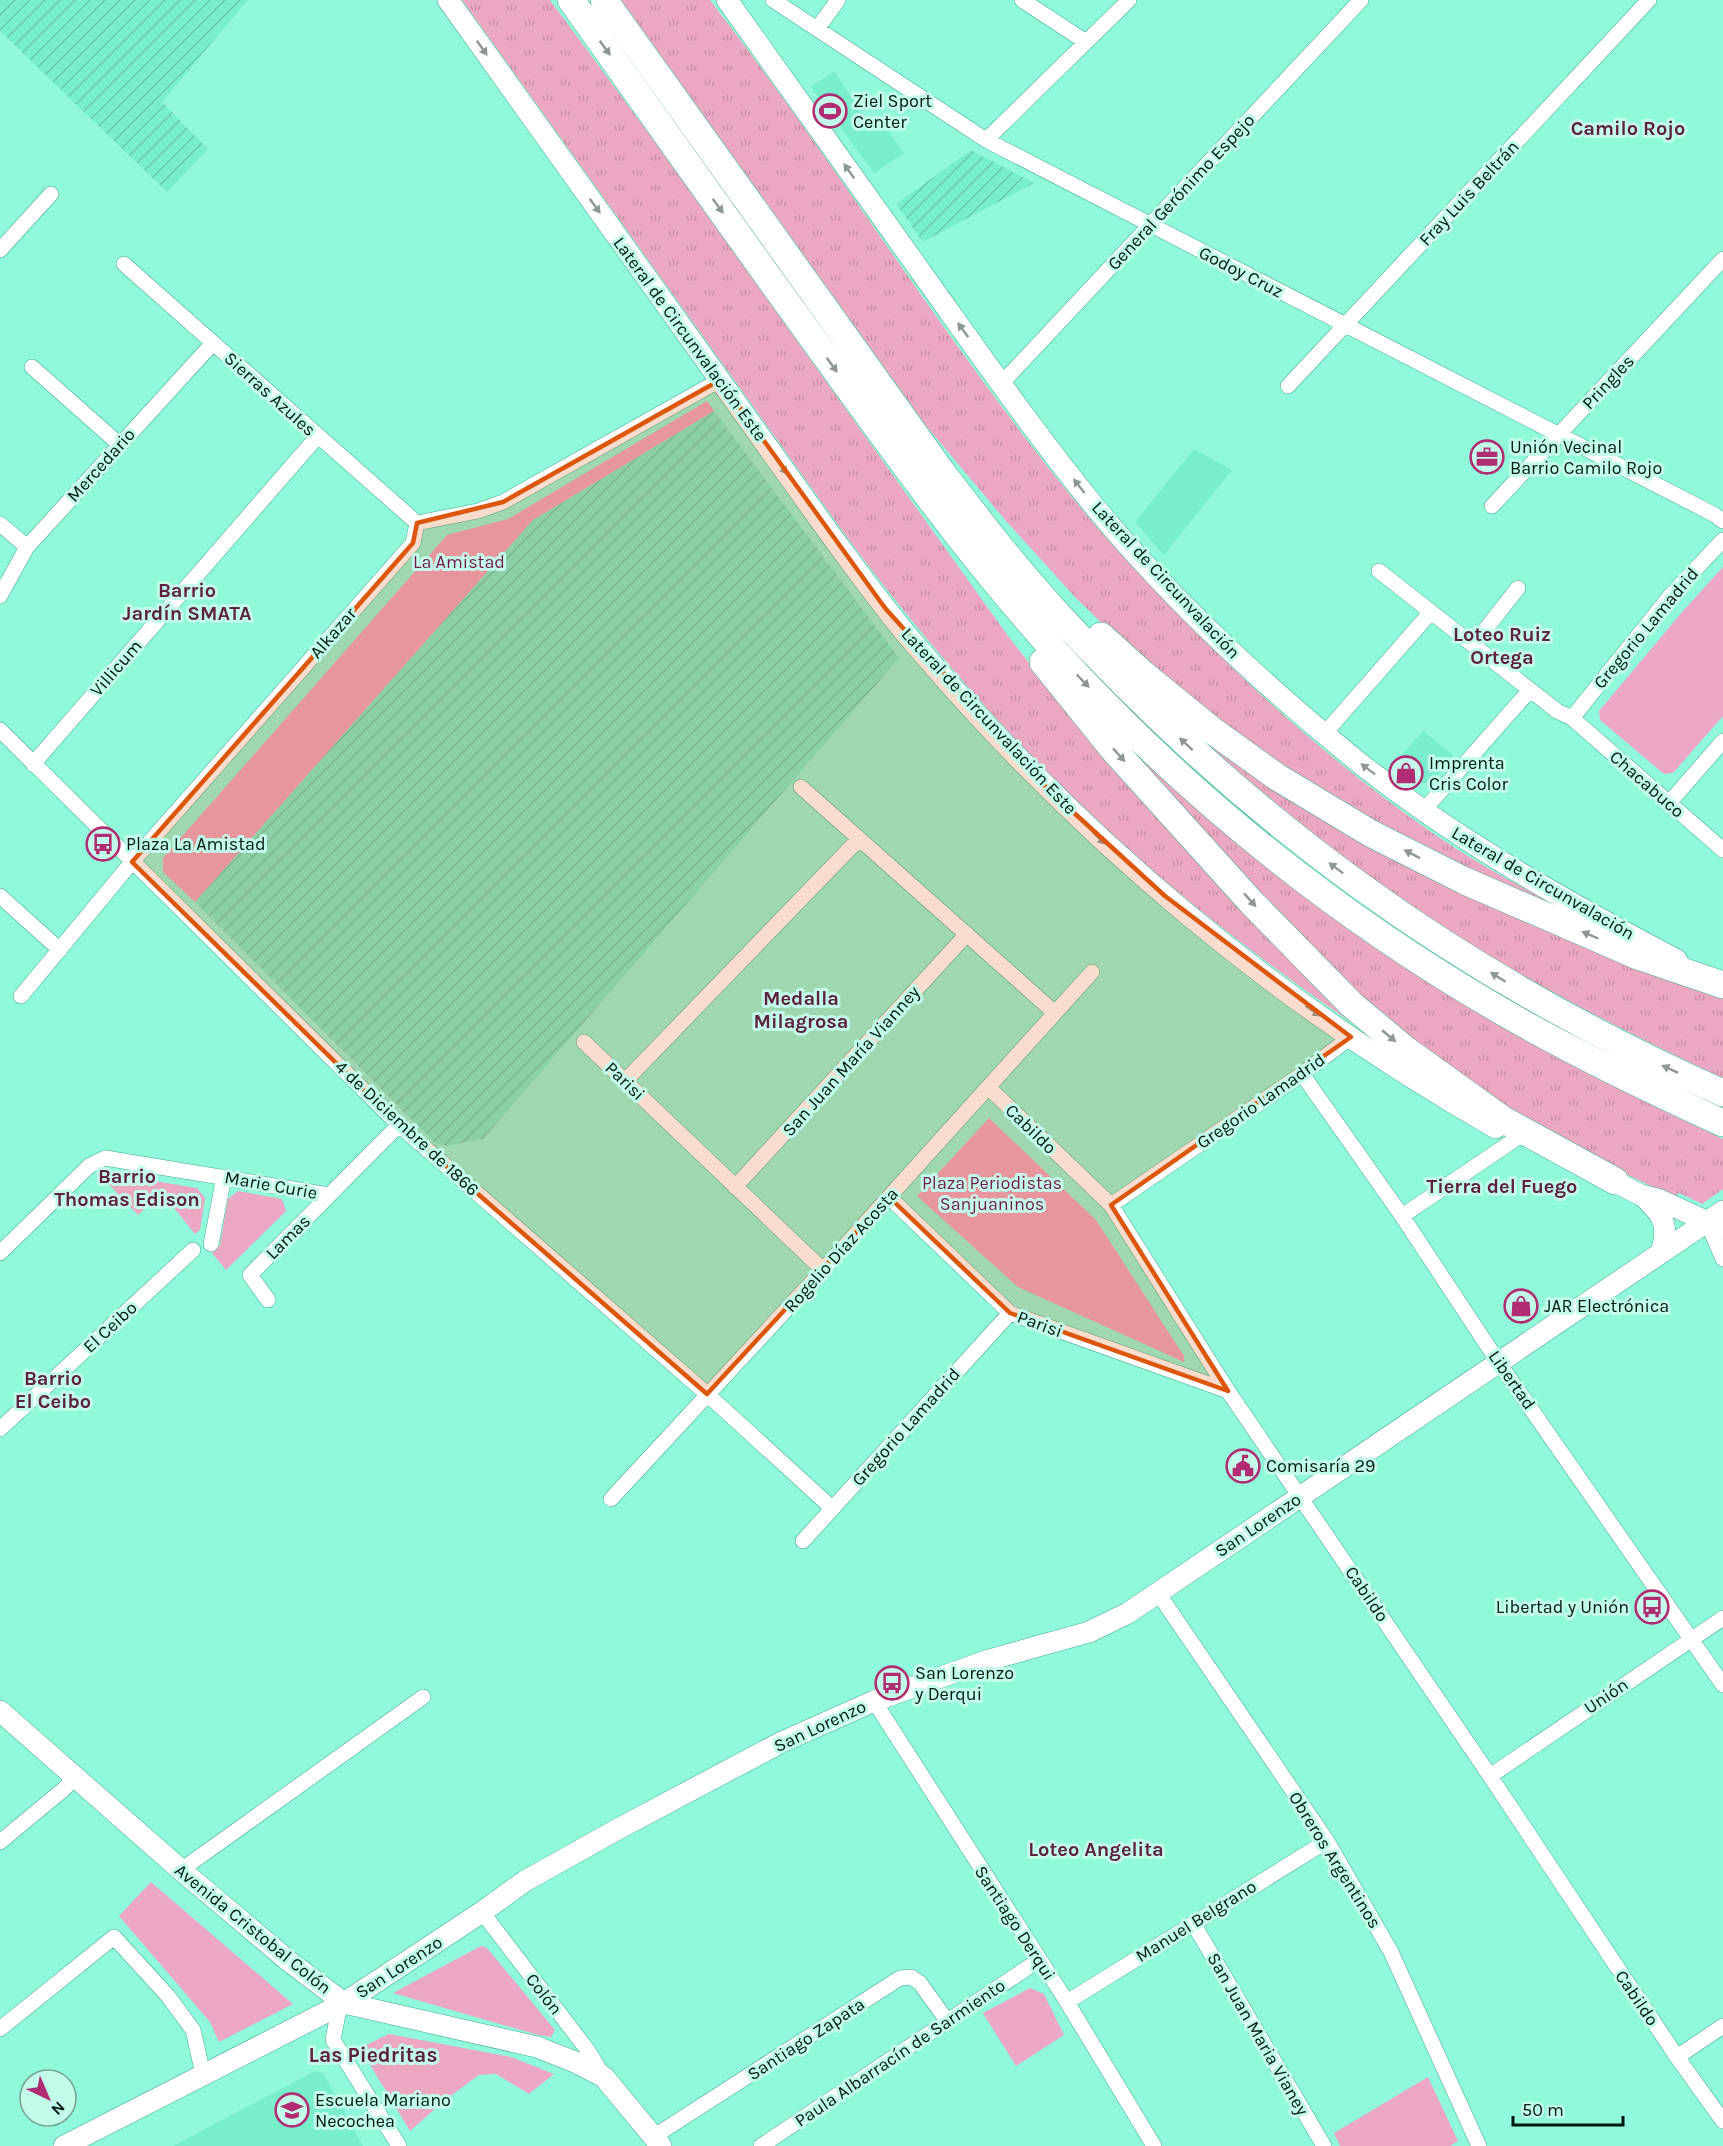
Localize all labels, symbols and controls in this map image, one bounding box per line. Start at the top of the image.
one-way arrow [476,39,488,55]
one-way arrow [598,40,610,55]
place label: Ziel Sport Center [853,90,932,133]
sports icon: Ziel Sport Center [812,93,848,129]
street label: General Gerónimo Espejo [1103,109,1259,275]
district label: Camilo Rojo [1571,117,1685,140]
street label: Fray Luis Beltrán [1414,136,1524,250]
one-way arrow [843,164,855,180]
one-way arrow [589,198,601,214]
one-way arrow [712,198,724,214]
street label: Lateral de Circunvalación Este [608,232,772,446]
street label: Godoy Cruz [1195,241,1287,303]
one-way arrow [957,323,969,338]
street label: Sierras Azules [220,347,320,441]
street label: Pringles [1577,350,1639,414]
one-way arrow [825,357,837,372]
street label: Mercedario [62,424,140,506]
place label: Unión Vecinal Barrio Camilo Rojo [1510,436,1662,479]
office icon: Unión Vecinal Barrio Camilo Rojo [1469,439,1505,475]
one-way arrow [776,459,788,475]
one-way arrow [1074,479,1086,494]
street label: Lateral de Circunvalación [1087,497,1245,663]
park label: La Amistad [413,551,505,573]
street label: Gregorio Lamadrid [1589,563,1703,693]
district label: Barrio Jardín SMATA [123,579,252,625]
street label: Alkazar [305,603,361,663]
street label: Lateral de Circunvalación Este [897,623,1081,819]
district label: Loteo Ruiz Ortega [1453,623,1551,669]
street label: Villicum [85,635,147,701]
one-way arrow [1076,674,1090,688]
one-way arrow [1178,737,1193,751]
street label: Chacabuco [1605,746,1689,822]
one-way arrow [1112,747,1125,762]
place label: Imprenta Cris Color [1429,752,1508,795]
shop icon: Imprenta Cris Color [1388,755,1424,791]
one-way arrow [1361,763,1376,775]
street label: Lateral de Circunvalación [1448,822,1638,944]
bus stop icon: Plaza La Amistad [85,826,121,862]
one-way arrow [1092,831,1107,845]
place label: Plaza La Amistad [126,833,266,855]
one-way arrow [1404,849,1421,859]
one-way arrow [1328,862,1344,874]
one-way arrow [1243,892,1256,907]
one-way arrow [1581,930,1598,939]
one-way arrow [1490,972,1506,983]
street label: San Juan María Vianney [778,981,925,1141]
district label: Medalla Milagrosa [754,987,848,1033]
one-way arrow [1305,1005,1321,1017]
one-way arrow [1381,1030,1397,1043]
street label: Gregorio Lamadrid [1193,1049,1329,1153]
street label: 4 de Diciembre de 1866 [330,1056,484,1200]
street label: Parisi [601,1057,649,1105]
one-way arrow [1661,1064,1678,1073]
street label: Cabildo [1001,1099,1061,1159]
district label: Barrio Thomas Edison [54,1165,200,1211]
street label: Marie Curie [223,1166,319,1204]
park label: Plaza Periodistas Sanjuaninos [922,1172,1062,1215]
district label: Tierra del Fuego [1427,1175,1577,1198]
street label: Rogelio Díaz Acosta [779,1183,903,1317]
street label: Lamas [261,1210,315,1264]
shop icon: JAR Electrónica [1503,1288,1539,1324]
place label: JAR Electrónica [1544,1295,1669,1317]
street label: El Ceibo [79,1297,141,1357]
street label: Parisi [1014,1306,1066,1342]
street label: Libertad [1484,1346,1540,1414]
street label: Gregorio Lamadrid [847,1363,965,1491]
district label: Barrio El Ceibo [15,1367,91,1413]
public building icon: Comisaría 29 [1225,1448,1261,1484]
place label: Comisaría 29 [1266,1455,1375,1477]
street label: San Lorenzo [1211,1488,1305,1562]
street label: Cabildo [1340,1562,1394,1626]
bus stop icon: Libertad y Unión [1634,1589,1670,1625]
place label: Libertad y Unión [1496,1596,1629,1618]
place label: San Lorenzo y Derqui [914,1662,1014,1705]
bus stop icon: San Lorenzo y Derqui [874,1665,910,1701]
street label: Unión [1580,1673,1632,1719]
street label: San Lorenzo [770,1695,870,1757]
street label: Obreros Argentinos [1284,1787,1386,1933]
district label: Loteo Angelita [1028,1838,1164,1861]
street label: Avenida Cristobal Colón [170,1859,336,1999]
street label: Santiago Derqui [970,1861,1060,1985]
street label: Manuel Belgrano [1132,1875,1260,1967]
street label: San Lorenzo [351,1931,447,2003]
street label: San Juan Maria Vianey [1202,1949,1314,2120]
street label: Cabildo [1610,1966,1664,2030]
street label: Colón [521,1969,567,2019]
street label: Paula Albarracín de Sarmiento [791,1974,1009,2132]
street label: Santiago Zapata [743,1993,869,2085]
district label: Las Piedritas [309,2043,437,2067]
north arrow [18,2068,78,2128]
place label: Escuela Mariano Necochea [315,2089,451,2132]
scale bar [1513,2089,1622,2127]
school or university icon: Escuela Mariano Necochea [274,2092,310,2128]
text: N [47,2098,69,2119]
text: 50 m [1522,2099,1564,2121]

